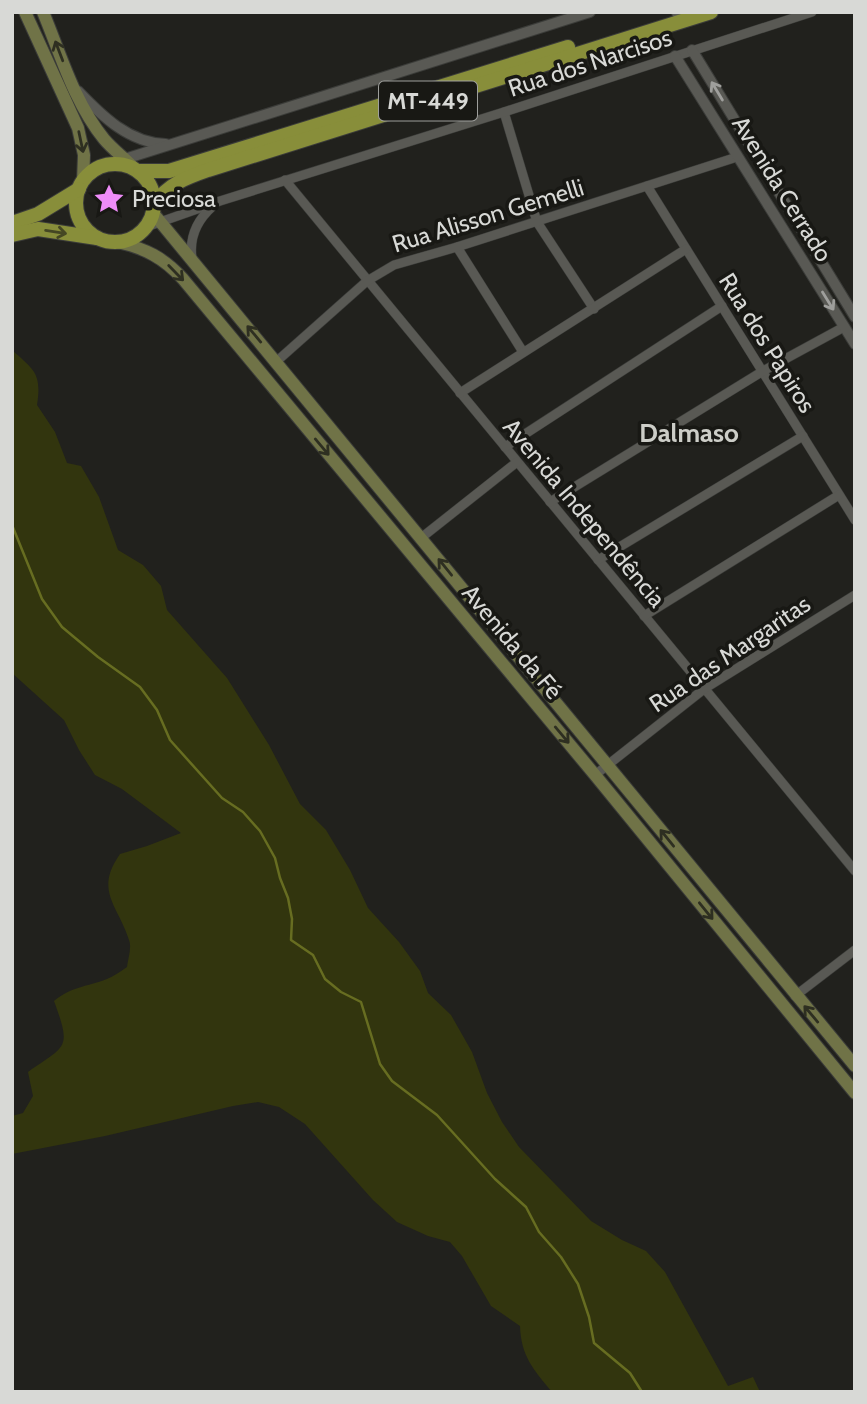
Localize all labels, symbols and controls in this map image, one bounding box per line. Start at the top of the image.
street label: Rua dos Narcisos [505,22,675,103]
one-way arrow [51,41,64,63]
road number: MT-449 [379,82,477,120]
one-way arrow [709,82,723,102]
street label: Avenida Cerrado [726,111,839,267]
one-way arrow [75,130,89,153]
street label: Rua Alisson Gemelli [388,173,587,258]
place icon: Preciosa [92,182,126,216]
place label: Preciosa [132,184,216,213]
one-way arrow [44,226,67,239]
one-way arrow [168,264,185,281]
street label: Rua dos Papiros [713,267,822,418]
one-way arrow [820,291,835,310]
one-way arrow [246,326,262,344]
street label: Avenida Independência [497,413,672,613]
district label: Dalmaso [639,417,739,449]
one-way arrow [314,438,330,456]
one-way arrow [437,559,453,577]
street label: Avenida da Fé [456,579,569,705]
street label: Rua das Margaritas [644,589,816,718]
one-way arrow [554,726,570,744]
one-way arrow [659,830,674,848]
one-way arrow [698,901,714,919]
one-way arrow [803,1005,819,1023]

